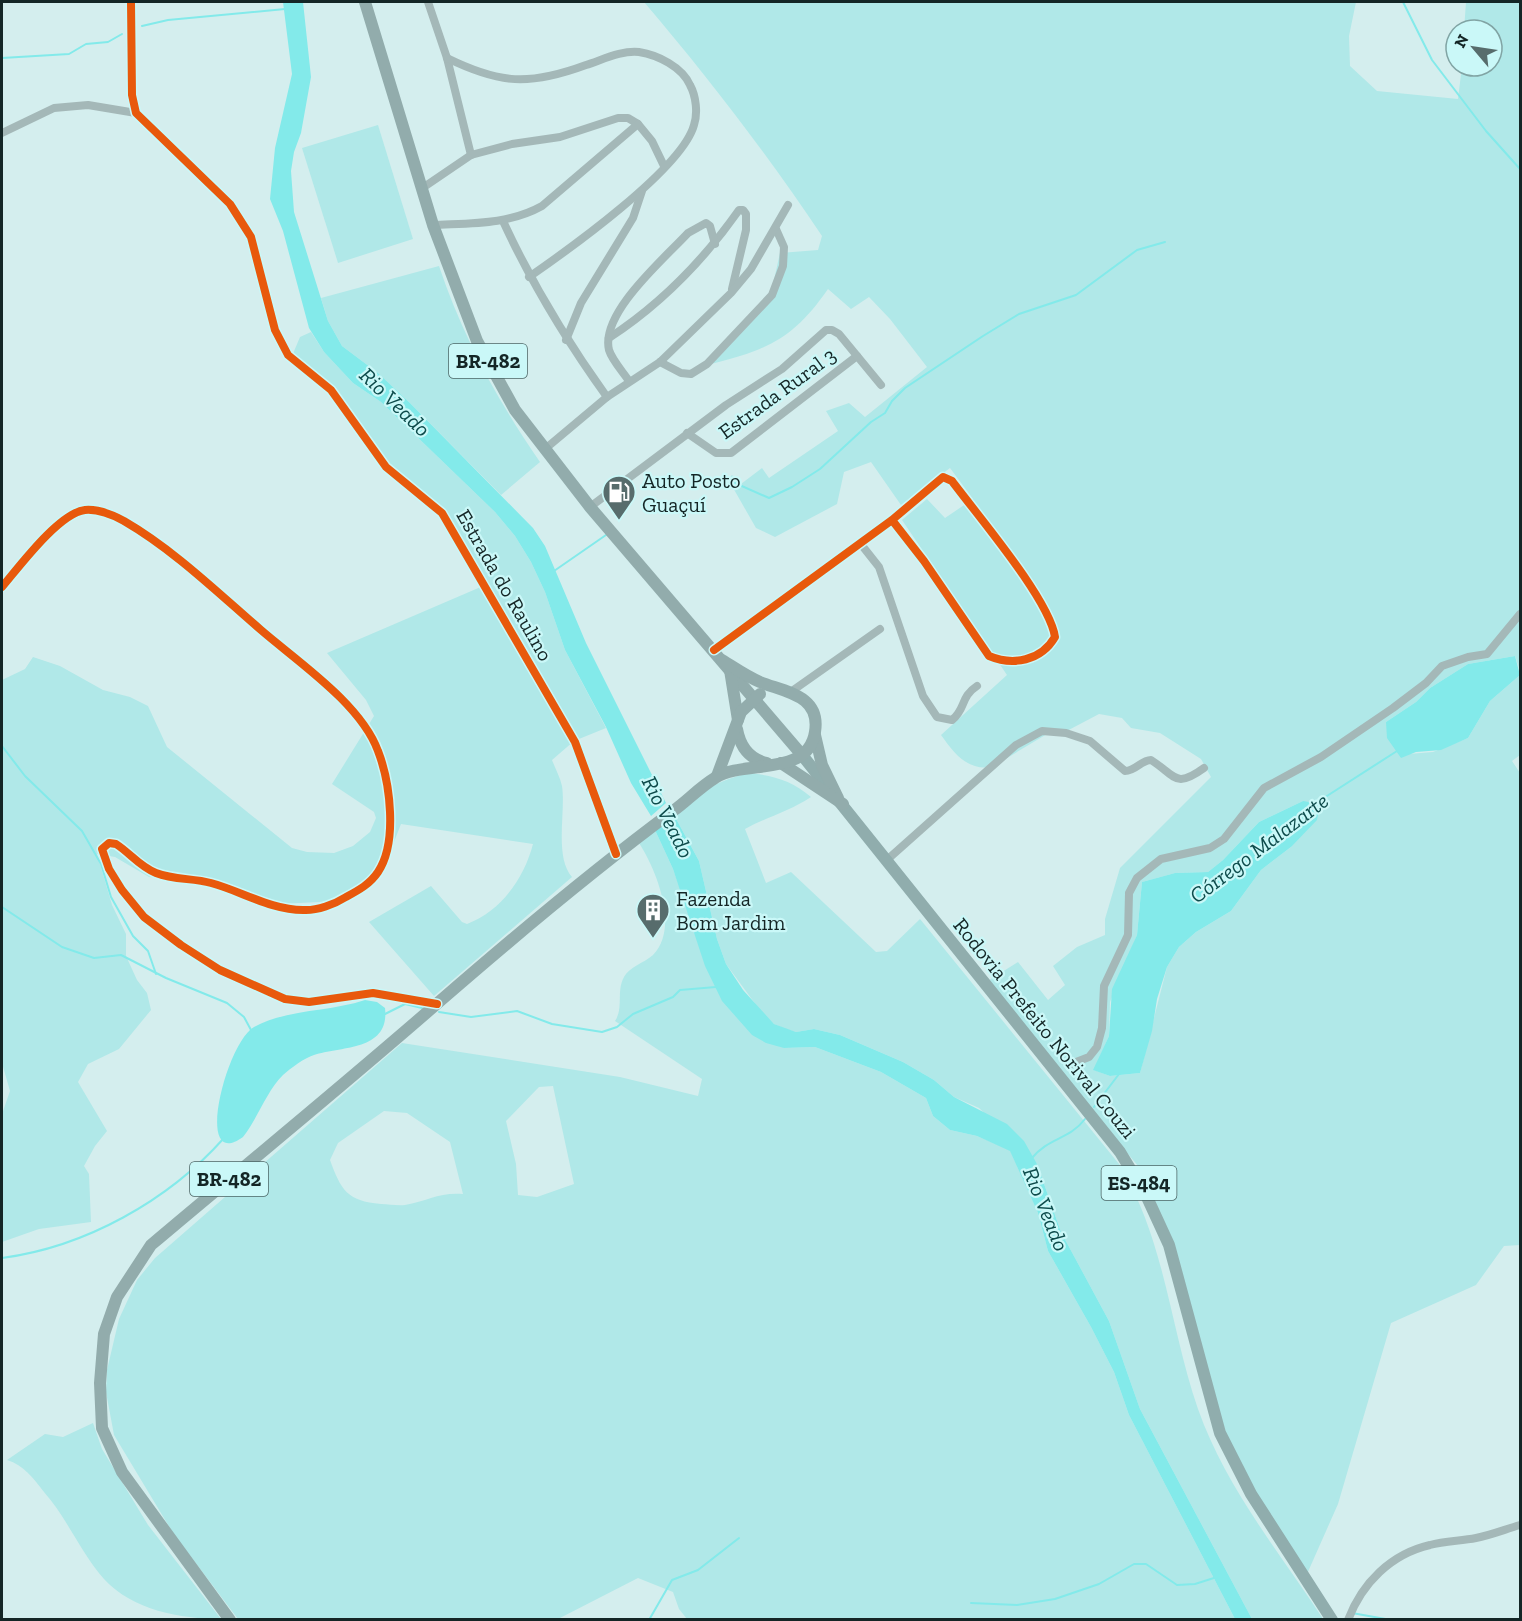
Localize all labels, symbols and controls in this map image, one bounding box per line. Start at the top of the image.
north arrow [1444,18,1504,78]
text: N [1450,31,1473,51]
street label: Estrada Rural 3 [713,342,841,444]
road number: BR-482 [449,344,527,378]
water label: Rio Veado [354,362,436,442]
place label: Auto Posto Guaçuí [642,468,741,517]
fuel station icon: Auto Posto Guaçuí [601,474,637,521]
street label: Estrada do Raulino [451,505,559,665]
water label: Rio Veado [636,771,700,863]
water label: Córrego Malazarte [1184,787,1334,909]
place label: Fazenda Bom Jardim [676,886,785,935]
building icon: Fazenda Bom Jardim [635,892,671,939]
street label: Rodovia Prefeito Norival Couzi [948,913,1142,1143]
road number: BR-482 [190,1162,268,1196]
water label: Rio Veado [1017,1163,1075,1255]
road number: ES-484 [1102,1166,1176,1200]

